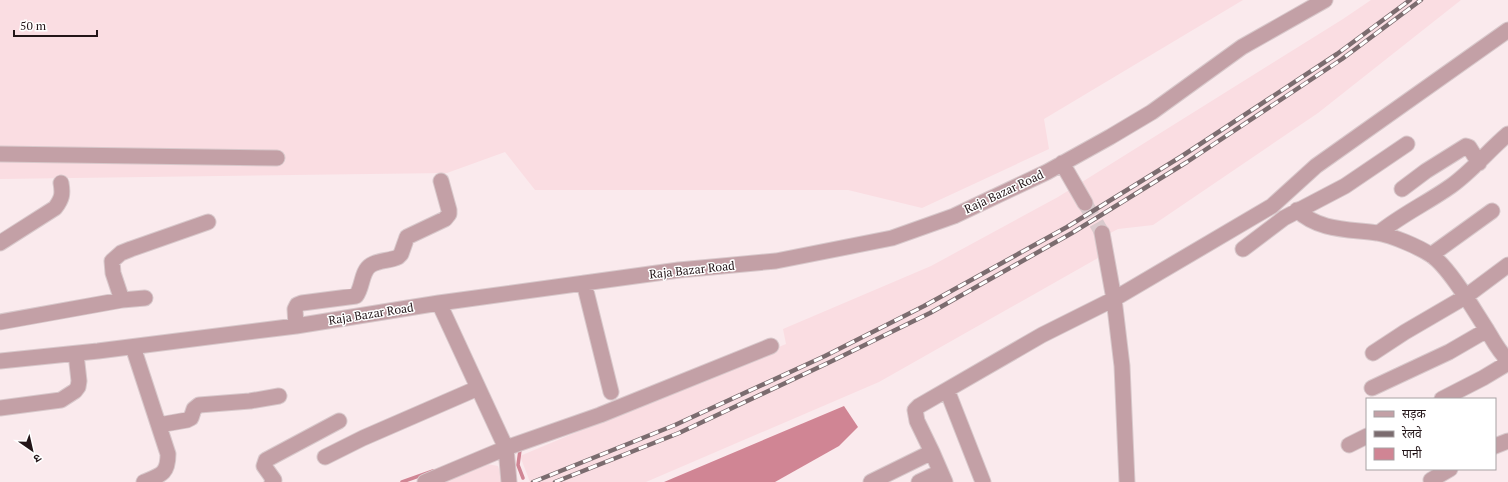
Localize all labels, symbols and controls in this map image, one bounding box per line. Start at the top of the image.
scale bar [14,12,97,38]
text: 50 m [20,18,47,33]
street label: Raja Bazar Road [962,166,1046,216]
street label: Raja Bazar Road [649,258,736,281]
street label: Raja Bazar Road [327,299,415,328]
legend [1366,398,1496,470]
text: सड़क [1402,406,1427,421]
text: रेलवे [1402,426,1422,441]
north arrow [12,430,52,470]
text: पानी [1402,446,1423,461]
text: उ [31,451,44,466]

